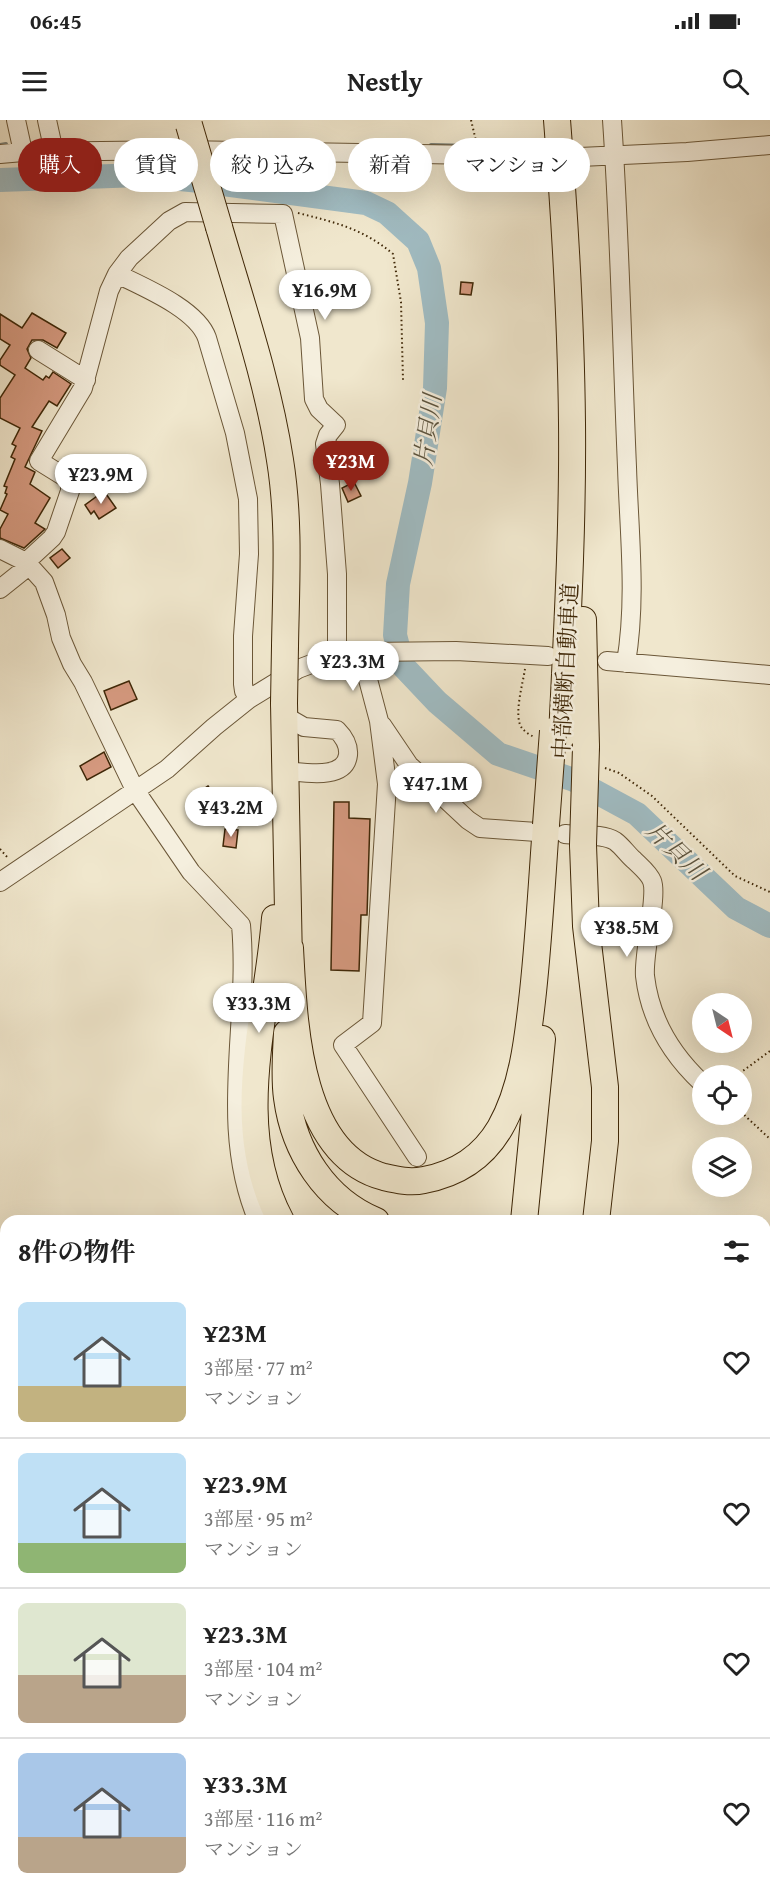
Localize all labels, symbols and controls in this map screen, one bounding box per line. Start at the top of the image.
text: 06:45 [30,5,82,37]
text: Nestly [347,61,423,101]
icon: menu [18,65,51,98]
icon: search [719,65,752,98]
chip: 購入 [18,138,102,192]
chip: 賃貸 [114,138,198,192]
chip: 絞り込み [210,138,336,192]
chip: 新着 [348,138,432,192]
chip: マンション [444,138,590,192]
pin: ¥16.9M [276,270,374,321]
text: ¥16.9M [293,275,357,304]
water label: 片貝川 [405,389,450,468]
pin: ¥23M [315,441,387,492]
text: ¥23M [327,446,375,475]
pin: ¥23.9M [52,454,150,505]
text: ¥23.9M [69,459,133,488]
street label: 中部横断自動車道 [544,582,586,760]
pin: ¥23.3M [304,641,402,692]
text: ¥23.3M [321,646,385,675]
pin: ¥47.1M [387,763,485,814]
text: ¥47.1M [404,768,468,797]
pin: ¥43.2M [182,787,280,838]
text: ¥43.2M [199,792,263,821]
water label: 片貝川 [638,813,717,890]
pin: ¥38.5M [578,907,676,958]
text: ¥38.5M [595,912,659,941]
pin: ¥33.3M [210,983,308,1034]
text: ¥33.3M [227,988,291,1017]
north arrow [692,993,752,1053]
map controls [692,993,752,1197]
button: locate [692,1065,752,1125]
button: layers [692,1137,752,1197]
text: 8件の物件 [18,1232,135,1271]
icon: filters [720,1235,753,1268]
text: ¥23M [204,1313,267,1352]
icon: home [66,1326,138,1398]
icon: heart [720,1346,753,1379]
text: 3部屋 · 77 m² [204,1353,313,1382]
text: マンション [204,1383,303,1412]
text: ¥23.9M [204,1464,288,1503]
icon: home [66,1477,138,1549]
icon: heart [720,1497,753,1530]
text: 3部屋 · 95 m² [204,1504,313,1533]
text: マンション [204,1534,303,1563]
text: ¥23.3M [204,1614,288,1653]
icon: home [66,1627,138,1699]
icon: heart [720,1647,753,1680]
text: 3部屋 · 104 m² [204,1654,322,1683]
text: マンション [204,1684,303,1713]
text: ¥33.3M [204,1764,288,1803]
icon: home [66,1777,138,1849]
icon: heart [720,1797,753,1830]
text: 3部屋 · 116 m² [204,1804,322,1833]
text: マンション [204,1834,303,1863]

